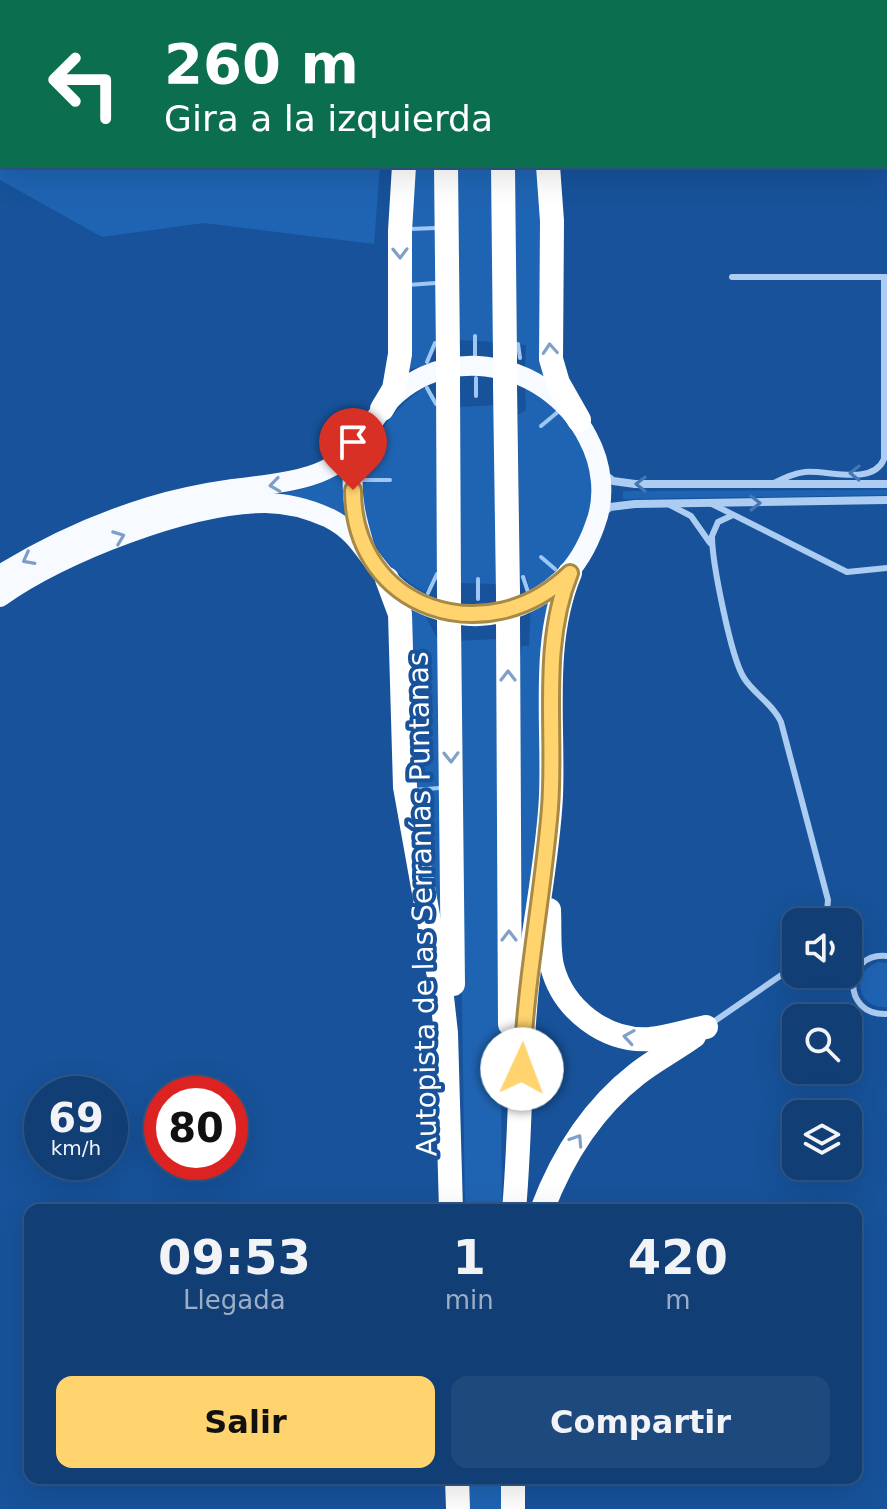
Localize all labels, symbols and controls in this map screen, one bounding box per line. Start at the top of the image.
text: 260 m [164,31,359,96]
icon: left [32,32,136,136]
text: Gira a la izquierda [164,98,493,139]
one-way arrow [391,247,409,260]
one-way arrow [542,342,559,355]
pin [319,408,387,490]
icon: arrive [331,420,375,464]
one-way arrow [848,464,861,482]
one-way arrow [634,475,647,493]
one-way arrow [268,476,282,493]
one-way arrow [749,494,762,511]
one-way arrow [111,530,125,547]
one-way arrow [22,549,36,565]
street label: Autopista de las Serranías Puntanas [402,651,443,1157]
one-way arrow [500,669,517,682]
one-way arrow [442,751,459,764]
map controls [782,908,862,1180]
button: sound [782,908,862,988]
one-way arrow [501,929,518,942]
button: search [782,1004,862,1084]
position arrow [480,1027,564,1111]
one-way arrow [623,1029,636,1046]
speed limit sign: 80 [144,1076,248,1180]
text: 69 [48,1095,104,1141]
button: layers [782,1100,862,1180]
one-way arrow [568,1135,583,1149]
text: km/h [51,1136,101,1160]
text: 09:53 [158,1229,311,1285]
text: 1 [453,1229,486,1285]
text: 420 [628,1229,728,1285]
text: Llegada [183,1285,286,1315]
text: min [445,1285,494,1315]
text: m [665,1285,691,1315]
button: Salir [56,1376,435,1468]
button: Compartir [451,1376,830,1468]

